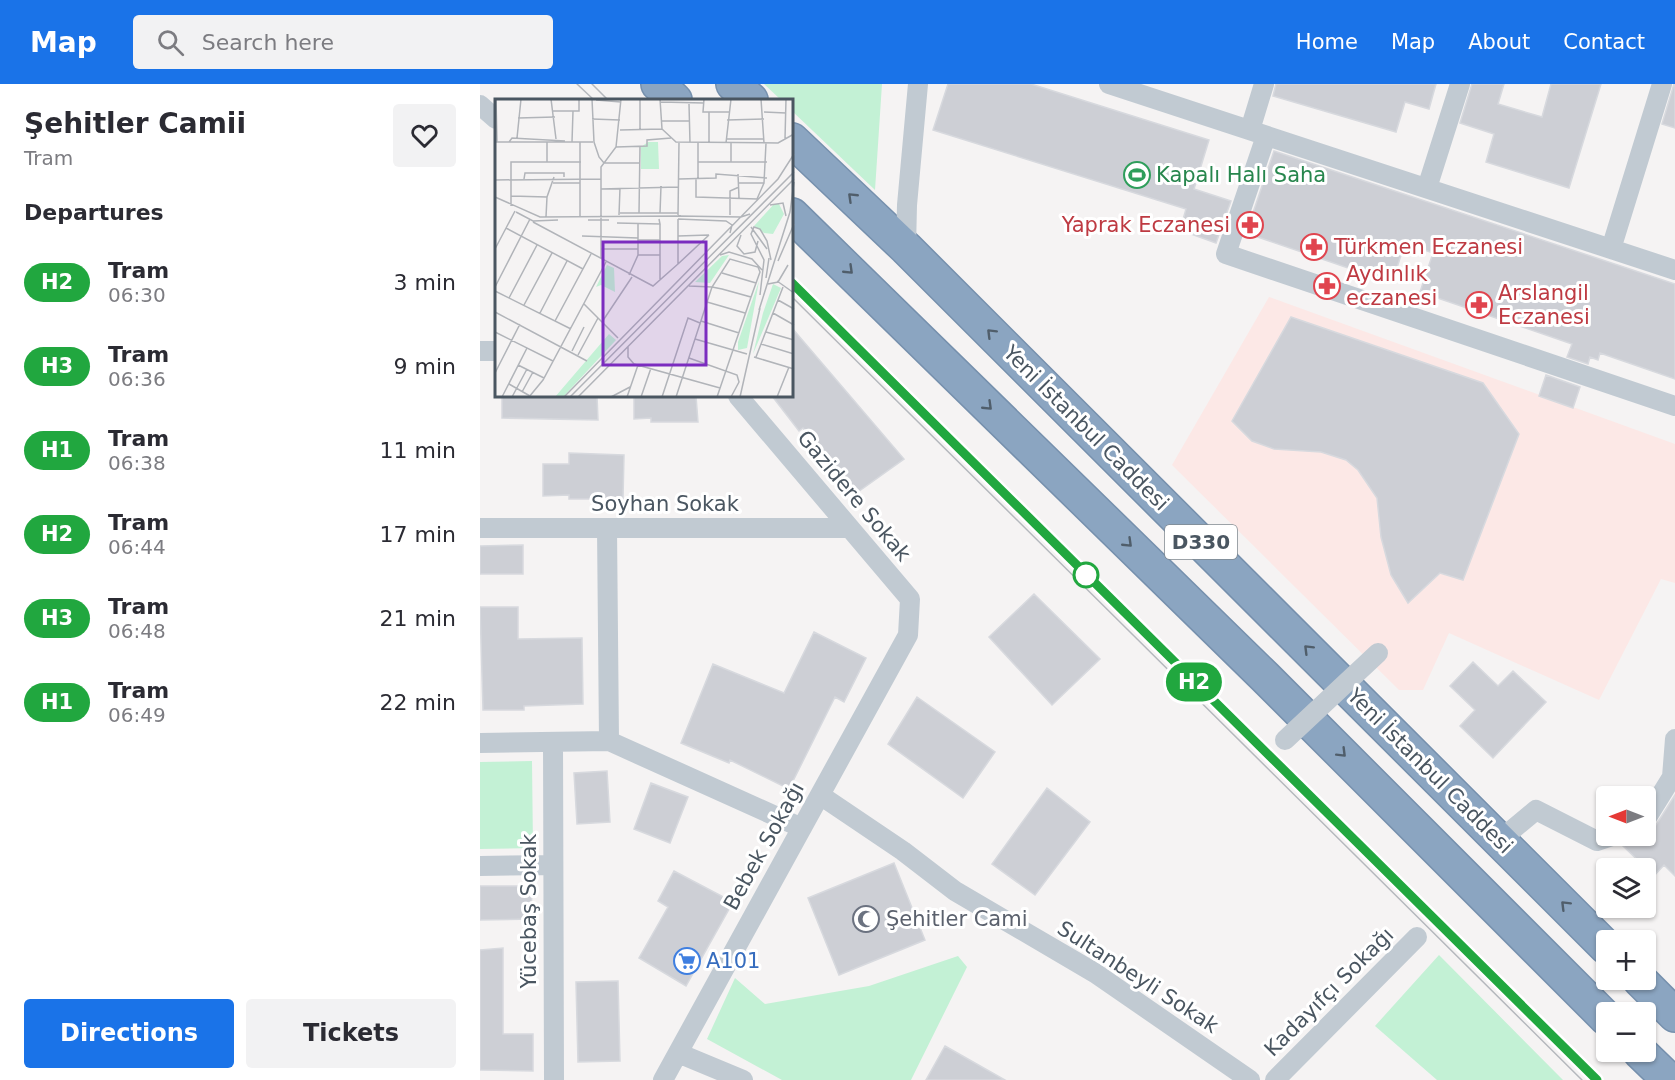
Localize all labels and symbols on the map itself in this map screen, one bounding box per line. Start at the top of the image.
inset map [495,99,794,398]
sports icon: Kapalı Halı Saha [1122,160,1152,190]
place label: Kapalı Halı Saha [1156,163,1326,187]
one-way arrow [848,193,859,204]
pharmacy icon: Yaprak Eczanesi [1235,210,1265,240]
place label: Yaprak Eczanesi [1061,213,1230,237]
pharmacy icon: Türkmen Eczanesi [1299,232,1329,262]
place label: Türkmen Eczanesi [1333,235,1523,259]
place label: Aydınlık eczanesi [1346,262,1437,310]
one-way arrow [842,263,852,274]
pharmacy icon: Aydınlık eczanesi [1312,271,1342,301]
place label: Arslangil Eczanesi [1498,281,1590,329]
pharmacy icon: Arslangil Eczanesi [1464,290,1494,320]
one-way arrow [988,330,999,341]
street label: Yeni İstanbul Caddesi [998,339,1174,515]
one-way arrow [981,399,992,410]
street label: Gazidere Sokak [792,426,916,567]
street label: Soyhan Sokak [591,492,740,516]
road number: D330 [1165,525,1237,559]
one-way arrow [1120,535,1131,546]
unlabelled marker [1073,562,1099,588]
one-way arrow [1304,645,1315,656]
line badge: H2 [1167,662,1221,702]
street label: Yeni İstanbul Caddesi [1342,682,1518,858]
one-way arrow [1334,746,1345,757]
street label: Bebek Sokağı [719,778,809,914]
north arrow [1596,786,1656,846]
street label: Yücebaş Sokak [517,833,541,990]
one-way arrow [1561,902,1572,912]
mosque icon: Şehitler Cami [851,904,881,934]
place label: Şehitler Cami [886,907,1028,931]
street label: Sultanbeyli Sokak [1053,916,1224,1038]
street label: Kadayıfçı Sokağı [1260,923,1398,1061]
supermarket icon: A101 [672,946,702,976]
place label: A101 [706,949,760,973]

